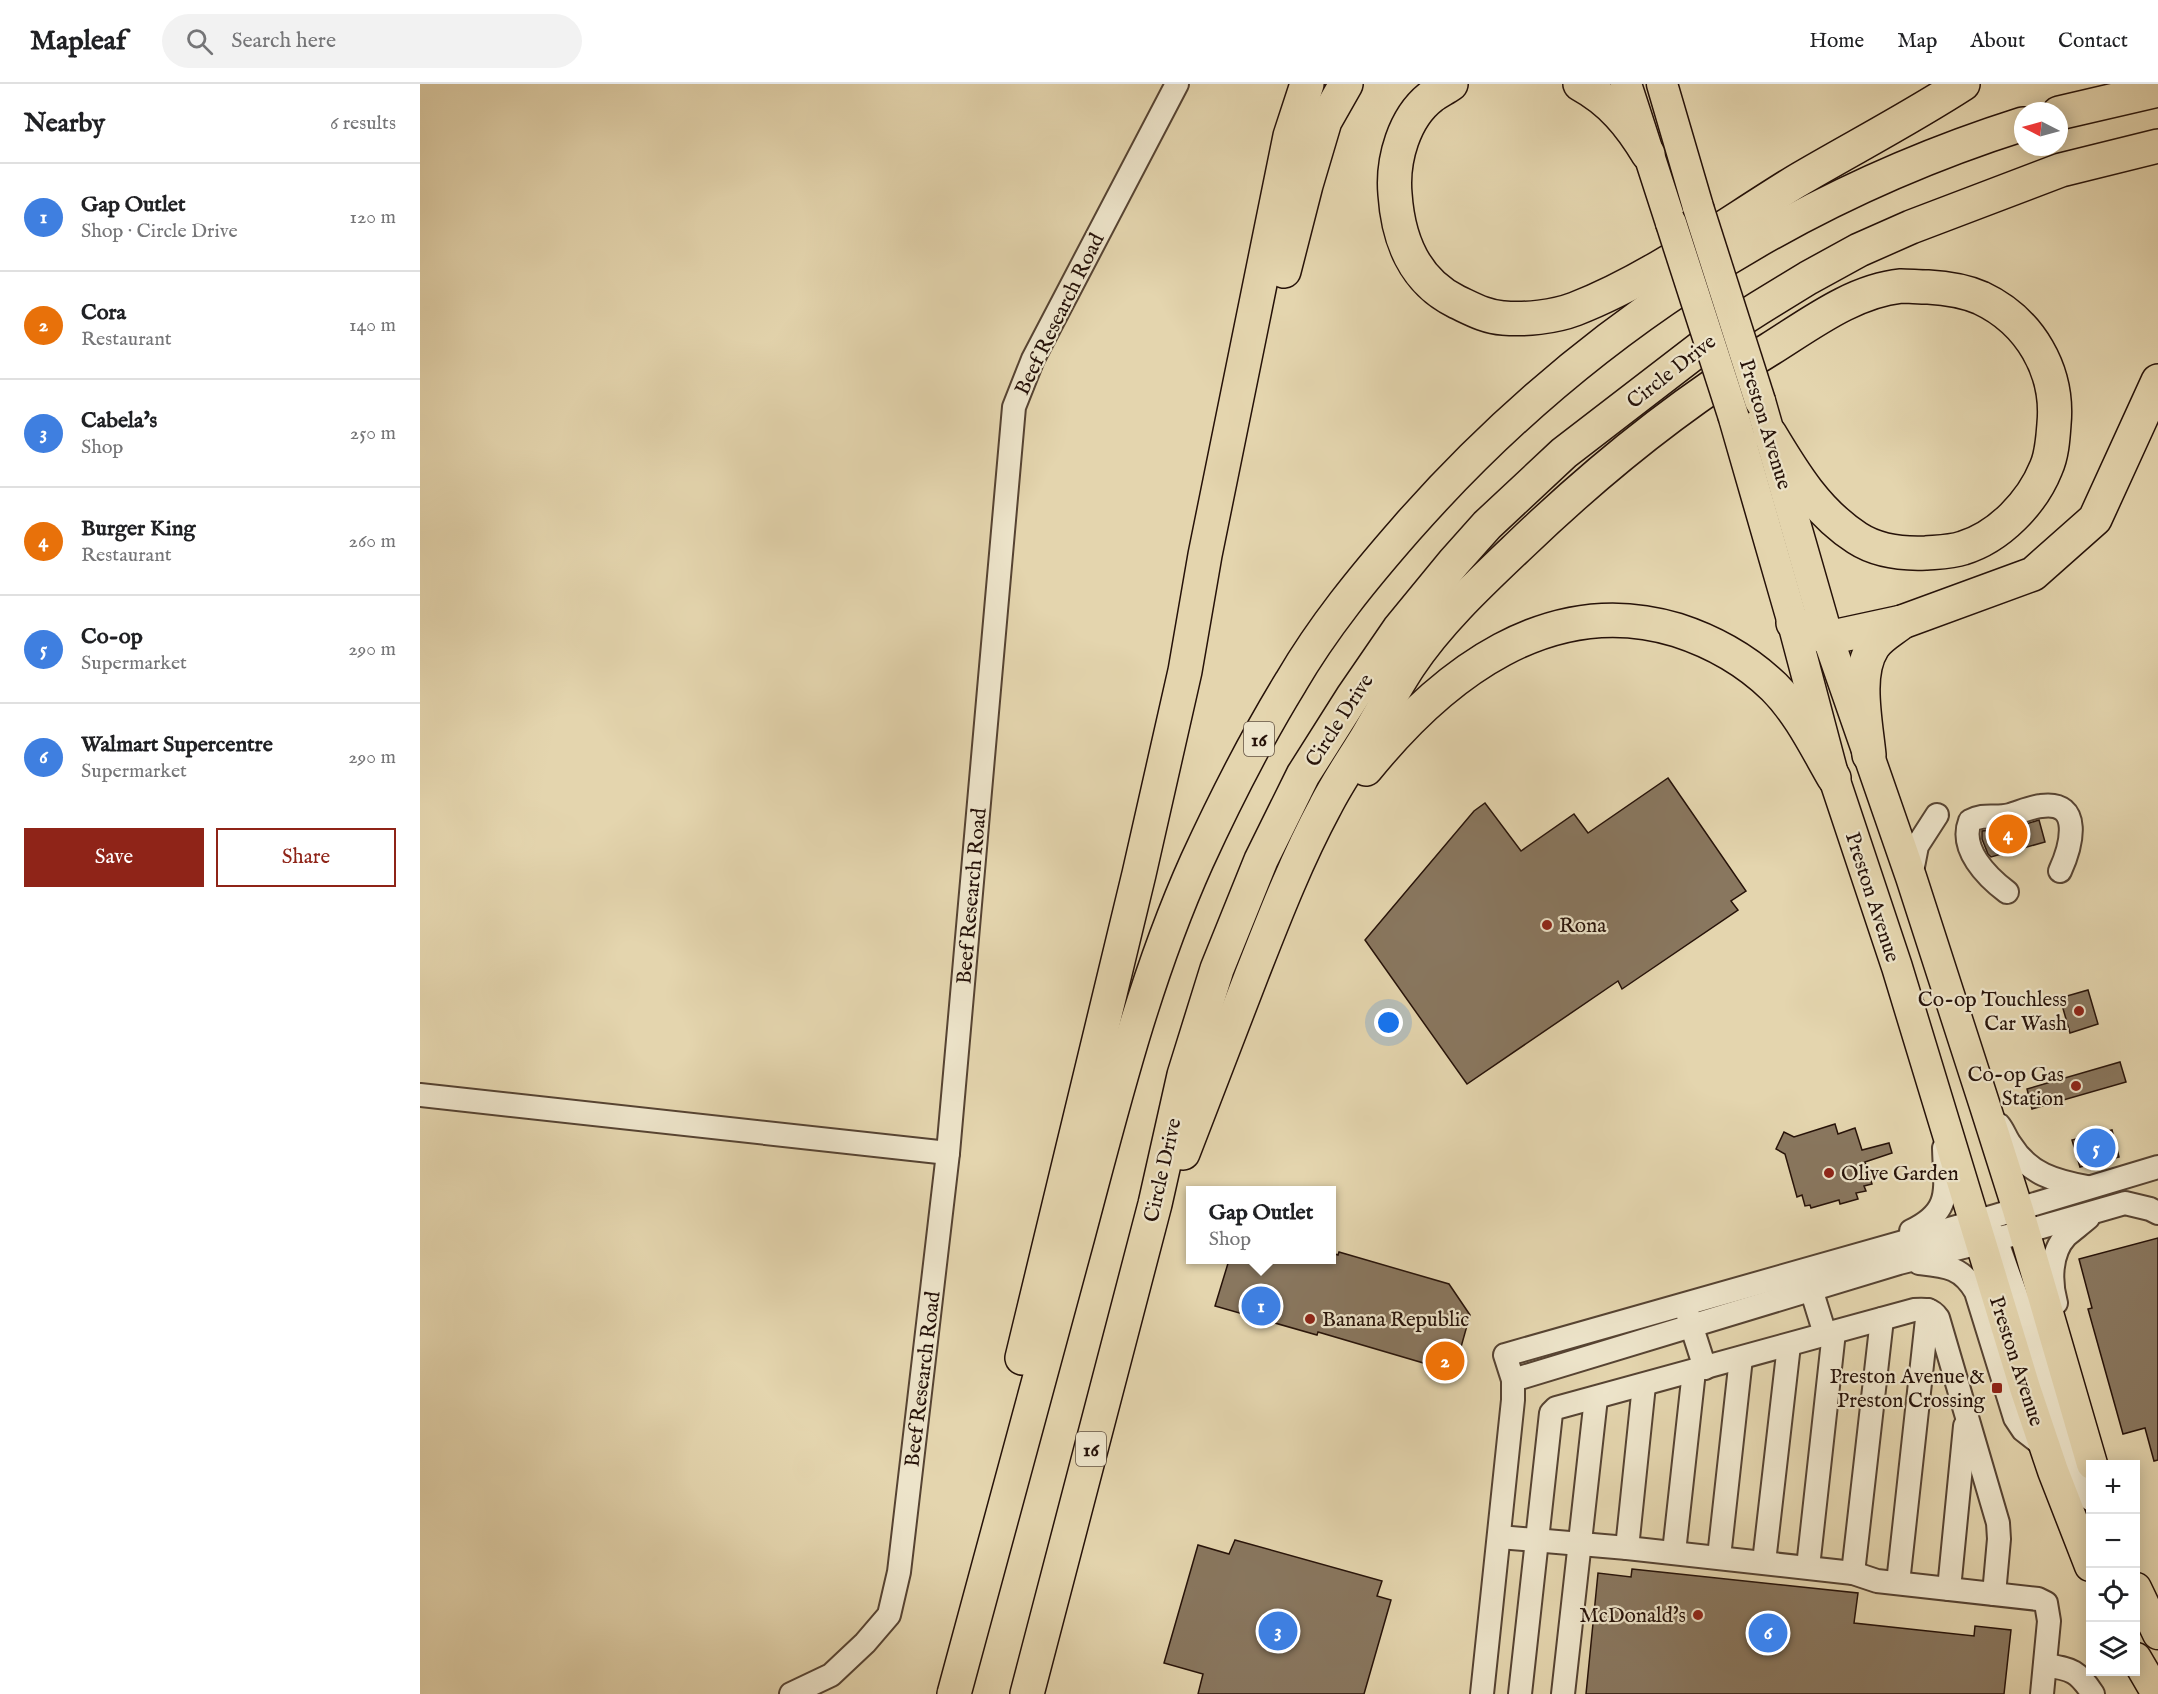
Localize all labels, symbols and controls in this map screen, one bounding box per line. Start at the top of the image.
search box [162,14,582,68]
text: Mapleaf [30,24,126,59]
icon: search [183,25,216,58]
text: Search here [231,27,336,55]
text: Home [1809,28,1864,55]
text: Map [1897,28,1937,55]
text: About [1970,28,2025,55]
text: Contact [2058,28,2128,55]
north arrow [2014,102,2068,156]
text: Nearby [24,107,105,140]
text: 6 results [330,111,396,136]
text: Gap Outlet [81,191,185,219]
text: 1 [40,205,47,230]
text: 120 m [350,205,396,230]
text: Shop · Circle Drive [81,219,238,244]
street label: Beef Research Road [1009,229,1112,400]
text: Cora [81,299,126,327]
text: 2 [39,313,48,338]
text: 140 m [349,313,396,338]
text: Restaurant [81,327,172,352]
street label: Circle Drive [1622,329,1722,415]
street label: Preston Avenue [1732,356,1797,493]
text: Cabela's [81,407,157,435]
text: 3 [40,421,47,446]
text: 250 m [350,421,396,446]
text: Shop [81,435,123,460]
text: Burger King [81,515,195,543]
text: 4 [39,529,48,554]
text: 260 m [349,529,396,554]
text: Restaurant [81,543,172,568]
text: Co-op [81,623,143,651]
text: 5 [40,637,47,662]
text: 290 m [348,637,396,662]
text: Supermarket [81,651,187,676]
street label: Circle Drive [1300,669,1381,773]
road number: 16 [1244,722,1274,756]
text: Walmart Supercentre [81,731,273,759]
text: 6 [39,745,48,770]
text: 290 m [348,745,396,770]
text: Supermarket [81,759,187,784]
street label: Beef Research Road [951,806,994,985]
pin: 4 [1988,812,2028,856]
button: Save [24,828,204,887]
button: Share [216,828,396,887]
street label: Preston Avenue [1838,829,1905,966]
place label: Rona [1559,913,1607,940]
marker: Rona [1540,918,1554,932]
place label: Co-op Touchless Car Wash [1918,987,2067,1038]
marker: Co-op Touchless Car Wash [2072,1004,2086,1018]
your location [1374,1008,1403,1037]
place label: Co-op Gas Station [1967,1062,2064,1113]
marker: Co-op Gas Station [2069,1079,2083,1093]
street label: Circle Drive [1138,1115,1189,1225]
pin: 5 [2076,1126,2116,1170]
place label: Olive Garden [1841,1161,1959,1188]
marker: Olive Garden [1822,1166,1836,1180]
popup [1186,1186,1336,1264]
text: Gap Outlet [1209,1199,1313,1227]
text: Shop [1209,1227,1251,1252]
pin: 1 [1242,1284,1280,1328]
street label: Beef Research Road [899,1289,948,1469]
street label: Preston Avenue [1982,1293,2049,1430]
place label: Banana Republic [1322,1307,1469,1334]
marker: Banana Republic [1303,1312,1317,1326]
pin: 2 [1426,1338,1464,1384]
place label: Preston Avenue & Preston Crossing [1829,1364,1986,1415]
marker: Preston Avenue & Preston Crossing [1990,1381,2004,1395]
road number: 16 [1076,1432,1106,1466]
map controls [2086,1460,2140,1676]
button: + [2086,1460,2140,1514]
button: − [2086,1514,2140,1568]
button: locate [2086,1568,2140,1622]
place label: McDonald's [1579,1603,1686,1630]
pin: 3 [1258,1608,1298,1654]
marker: McDonald's [1691,1608,1705,1622]
pin: 6 [1748,1610,1788,1656]
button: layers [2086,1622,2140,1676]

